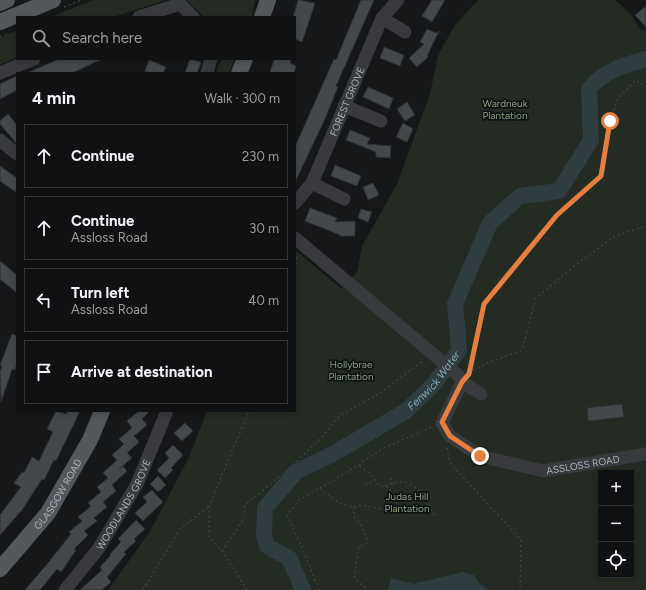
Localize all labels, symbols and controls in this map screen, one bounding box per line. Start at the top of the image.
search box [16,16,296,60]
icon: search [30,27,52,49]
text: Search here [62,29,142,47]
street label: FOREST GROVE [327,65,368,138]
text: 4 min [32,88,76,108]
text: Walk · 300 m [205,91,280,106]
park label: Wardneuk Plantation [482,97,528,122]
route start [601,112,619,130]
icon: ahead [33,145,55,167]
text: Continue [71,147,134,165]
text: 230 m [242,149,279,164]
text: Continue [71,212,134,230]
icon: ahead [33,217,55,239]
text: 30 m [249,221,279,236]
text: Assloss Road [71,230,148,245]
text: Turn left [71,284,129,302]
icon: left [33,289,55,311]
text: 40 m [248,293,279,308]
text: Assloss Road [71,302,148,317]
water label: Fenwick Water [405,348,464,413]
park label: Hollybrae Plantation [328,358,374,383]
icon: arrive [33,361,55,383]
text: Arrive at destination [71,363,212,381]
route end [471,447,489,465]
street label: ASSLOSS ROAD [545,452,621,477]
street label: GLASGOW ROAD [31,456,85,532]
street label: WOODLANDS GROVE [93,457,154,552]
map controls [598,470,634,578]
button: + [598,470,634,506]
park label: Judas Hill Plantation [384,490,430,515]
button: − [598,506,634,542]
button: locate [598,542,634,578]

